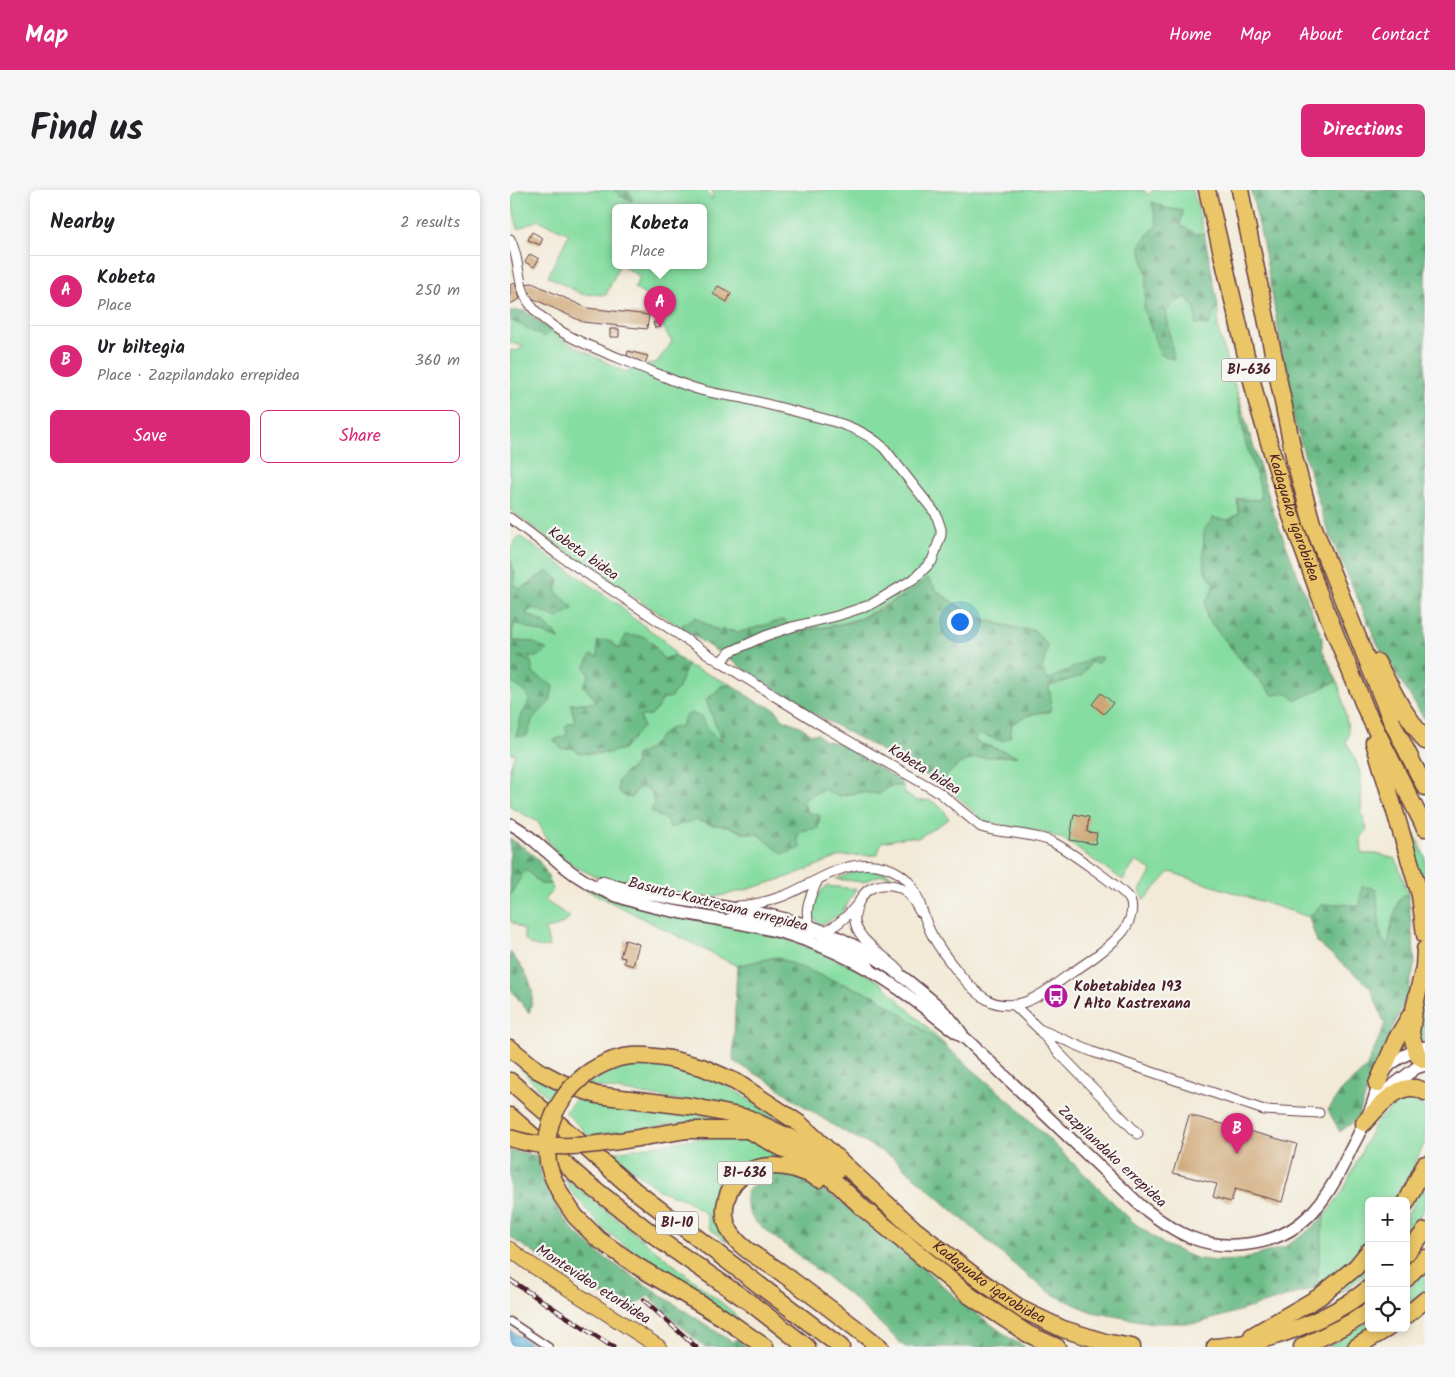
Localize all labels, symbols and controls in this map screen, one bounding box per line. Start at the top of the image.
text: Map [25,16,68,55]
text: Home [1169,21,1212,50]
text: Map [1240,21,1271,50]
text: About [1299,21,1343,50]
text: Contact [1371,21,1430,50]
text: Find us [30,102,143,158]
button: Directions [1301,104,1425,157]
popup [612,204,707,269]
text: Nearby [50,206,115,239]
text: Kobeta [630,209,689,239]
text: 2 results [400,210,460,235]
text: Place [630,239,665,264]
text: Kobeta [97,263,155,293]
text: A [61,278,71,303]
text: 250 m [415,278,460,303]
pin: A [644,286,676,327]
text: Place [97,293,131,318]
text: Ur biltegia [97,333,185,363]
text: B [61,348,71,373]
text: 360 m [415,348,460,373]
road number: BI-636 [1222,358,1276,382]
text: Place · Zazpilandako errepidea [97,363,300,388]
button: Save [50,410,250,463]
button: Share [260,410,460,463]
street label: Kadaguako igarobidea [1261,450,1326,585]
street label: Kobeta bidea [543,521,623,587]
your location [947,609,973,635]
street label: Kobeta bidea [883,738,965,802]
street label: Basurto-Kaxtresana errepidea [626,871,810,939]
place label: Kobetabidea 193 / Alto Kastrexana [1073,975,1191,1016]
bus stop icon: Kobetabidea 193 / Alto Kastrexana [1043,983,1069,1009]
street label: Zazpilandako errepidea [1052,1100,1172,1214]
pin: B [1221,1113,1253,1154]
road number: BI-636 [718,1161,772,1184]
map controls [1365,1197,1410,1332]
button: + [1365,1197,1410,1242]
road number: BI-10 [656,1211,698,1234]
street label: Kadaguako igarobidea [927,1235,1049,1331]
street label: Montevideo etorbidea [531,1239,655,1331]
button: − [1365,1242,1410,1287]
button: locate [1365,1287,1410,1332]

